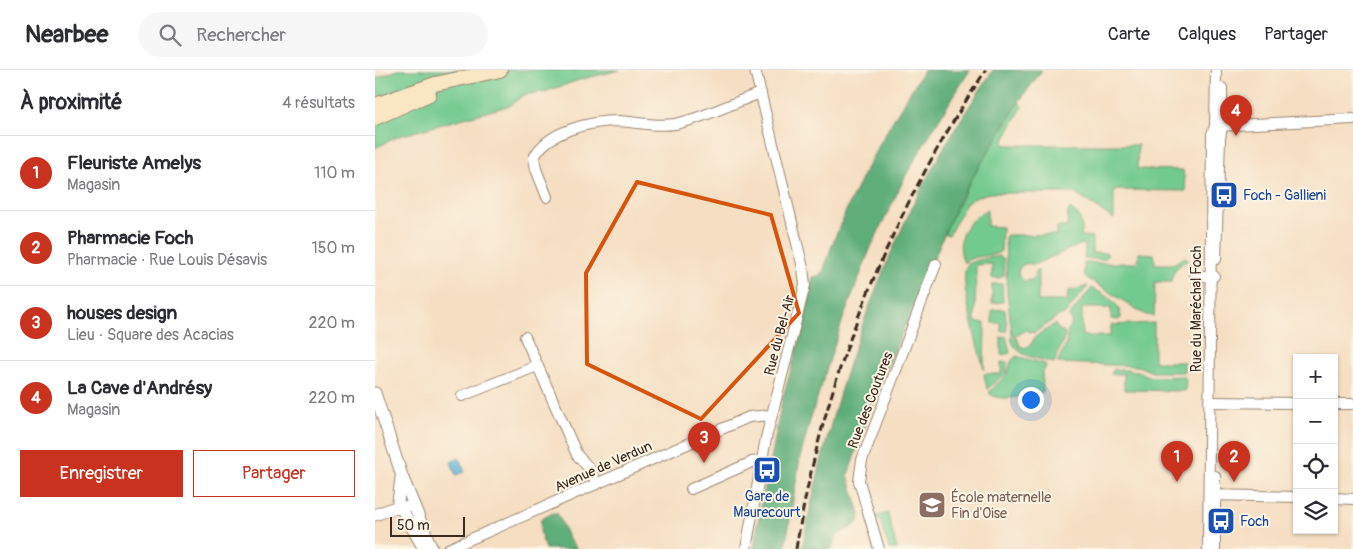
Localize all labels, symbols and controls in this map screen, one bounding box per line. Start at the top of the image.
search box [138,12,488,57]
text: Nearbee [25,20,108,49]
icon: search [156,21,184,49]
text: Rechercher [196,23,286,47]
text: Carte [1108,23,1150,46]
text: Calques [1178,23,1236,46]
text: Partager [1264,23,1328,46]
text: À proximité [20,89,123,116]
text: 4 résultats [282,93,355,113]
pin: 4 [1220,95,1252,136]
text: Fleuriste Amelys [67,151,201,175]
text: 1 [33,163,39,183]
text: 110 m [314,163,355,183]
text: Magasin [67,175,120,195]
bus stop icon: Foch - Gallieni [1209,180,1239,210]
place label: Foch - Gallieni [1243,187,1326,204]
text: Pharmacie Foch [67,226,194,250]
text: 2 [32,238,40,258]
text: 150 m [311,238,355,258]
street label: Rue du Maréchal Foch [1188,246,1205,372]
text: Pharmacie · Rue Louis Désavis [67,250,267,270]
street label: Rue du Bel-Air [761,293,798,377]
text: houses design [67,301,177,325]
text: 3 [32,313,40,333]
text: 220 m [309,313,355,333]
text: Lieu · Square des Acacias [67,325,234,345]
street label: Rue des Coutures [844,349,897,451]
map controls [1293,354,1338,534]
button: + [1293,354,1338,399]
text: La Cave d'Andrésy [67,376,212,400]
your location [1018,387,1044,413]
text: 4 [31,388,41,408]
text: 220 m [309,388,355,408]
button: − [1293,399,1338,444]
text: Magasin [67,400,120,420]
pin: 3 [688,422,720,463]
street label: Avenue de Verdun [552,437,655,496]
pin: 1 [1161,441,1193,482]
pin: 2 [1218,441,1250,482]
button: locate [1293,444,1338,489]
button: Enregistrer [20,450,183,497]
button: Partager [193,450,355,497]
bus stop icon: Gare de Maurecourt [752,455,782,485]
place label: Gare de Maurecourt [733,488,801,521]
place label: École maternelle Fin d'Oise [951,488,1051,522]
button: layers [1293,489,1338,534]
school or university icon: École maternelle Fin d'Oise [917,490,947,520]
bus stop icon: Foch [1206,506,1236,536]
place label: Foch [1240,513,1269,530]
scale bar [390,514,465,537]
text: 50 m [397,517,430,534]

